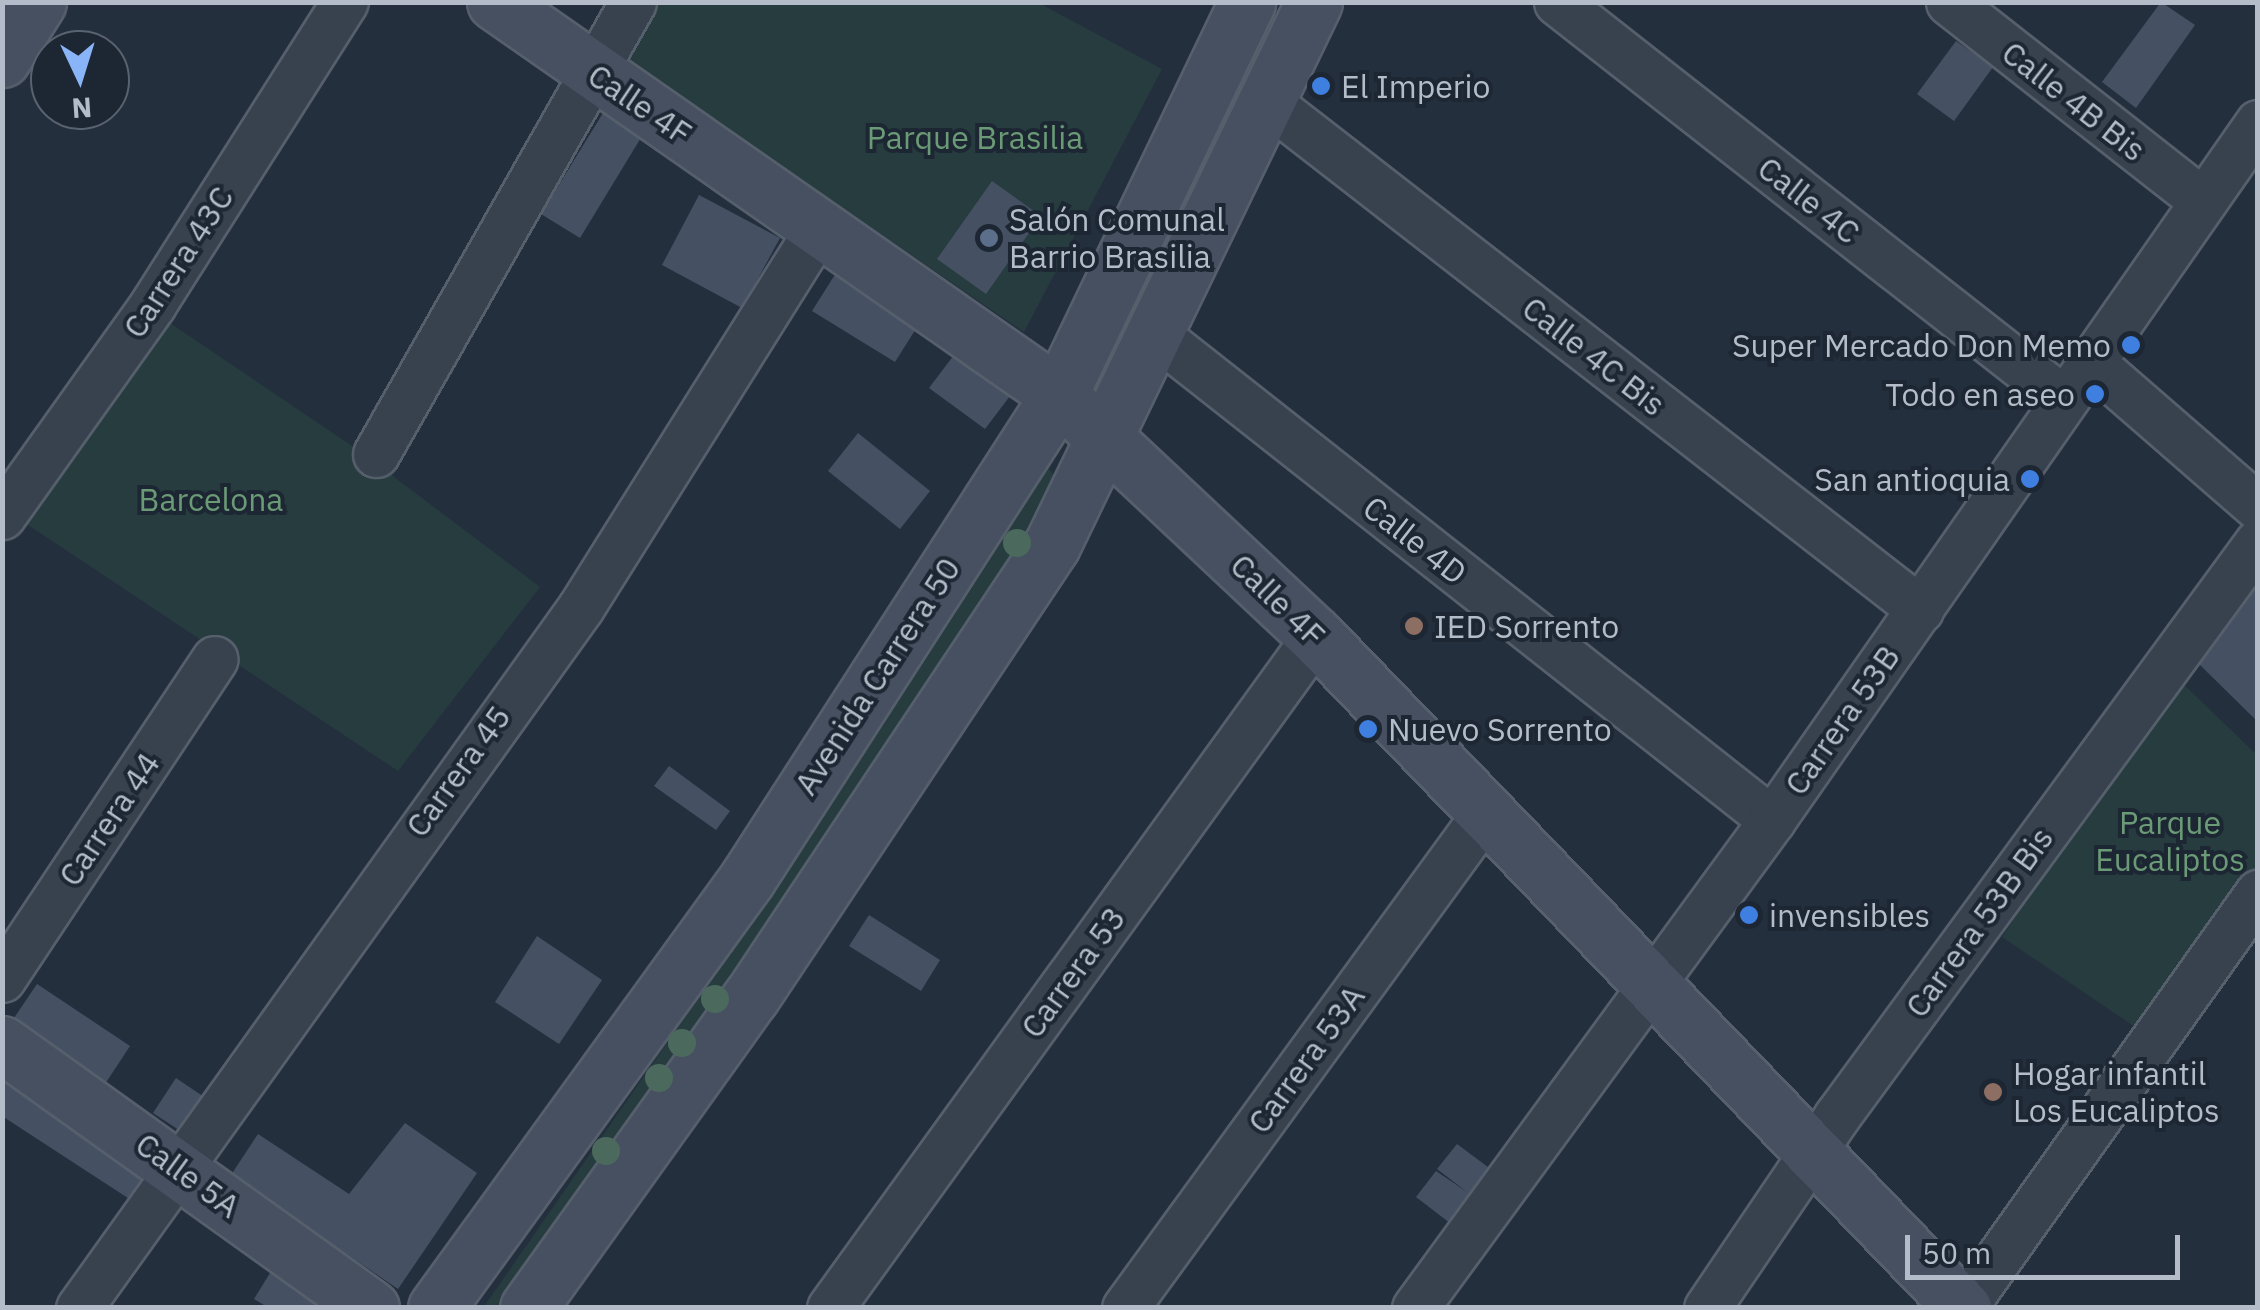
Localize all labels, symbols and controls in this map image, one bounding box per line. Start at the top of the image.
north arrow [30,30,130,130]
street label: Calle 4B Bis [1995,33,2153,169]
street label: Calle 4F [581,56,699,152]
place label: El Imperio [1341,67,1490,105]
marker: El Imperio [1310,75,1332,97]
text: N [71,89,93,128]
park label: Parque Brasilia [867,118,1083,156]
street label: Calle 4C [1751,148,1867,252]
street label: Carrera 43C [115,179,241,345]
place label: Salón Comunal Barrio Brasilia [1009,201,1225,276]
marker: Salón Comunal Barrio Brasilia [978,227,1000,249]
street label: Calle 4C Bis [1515,288,1673,424]
place label: Super Mercado Don Memo [1732,326,2111,364]
marker: Super Mercado Don Memo [2120,334,2142,356]
place label: Todo en aseo [1885,375,2075,413]
marker: Todo en aseo [2084,383,2106,405]
place label: San antioquia [1814,460,2010,498]
marker: San antioquia [2019,468,2041,490]
park label: Barcelona [139,480,283,518]
street label: Calle 4D [1356,488,1474,592]
street label: Calle 4F [1223,546,1333,654]
street label: Avenida Carrera 50 [786,550,968,802]
place label: IED Sorrento [1434,607,1619,645]
marker: IED Sorrento [1403,615,1425,637]
street label: Carrera 53B [1777,638,1907,802]
street label: Carrera 45 [398,698,518,844]
place label: Nuevo Sorrento [1388,710,1612,748]
marker: Nuevo Sorrento [1357,718,1379,740]
street label: Carrera 44 [50,745,168,893]
park label: Parque Eucaliptos [2095,804,2245,879]
street label: Carrera 53B Bis [1897,820,2061,1024]
place label: invensibles [1769,896,1930,934]
street label: Carrera 53 [1013,899,1133,1045]
marker: invensibles [1738,904,1760,926]
street label: Carrera 53A [1240,978,1372,1140]
place label: Hogar infantil Los Eucaliptos [2013,1055,2219,1130]
marker: Hogar infantil Los Eucaliptos [1982,1081,2004,1103]
street label: Calle 5A [129,1124,247,1226]
scale bar [1910,1215,2185,1277]
text: 50 m [1922,1233,1991,1272]

